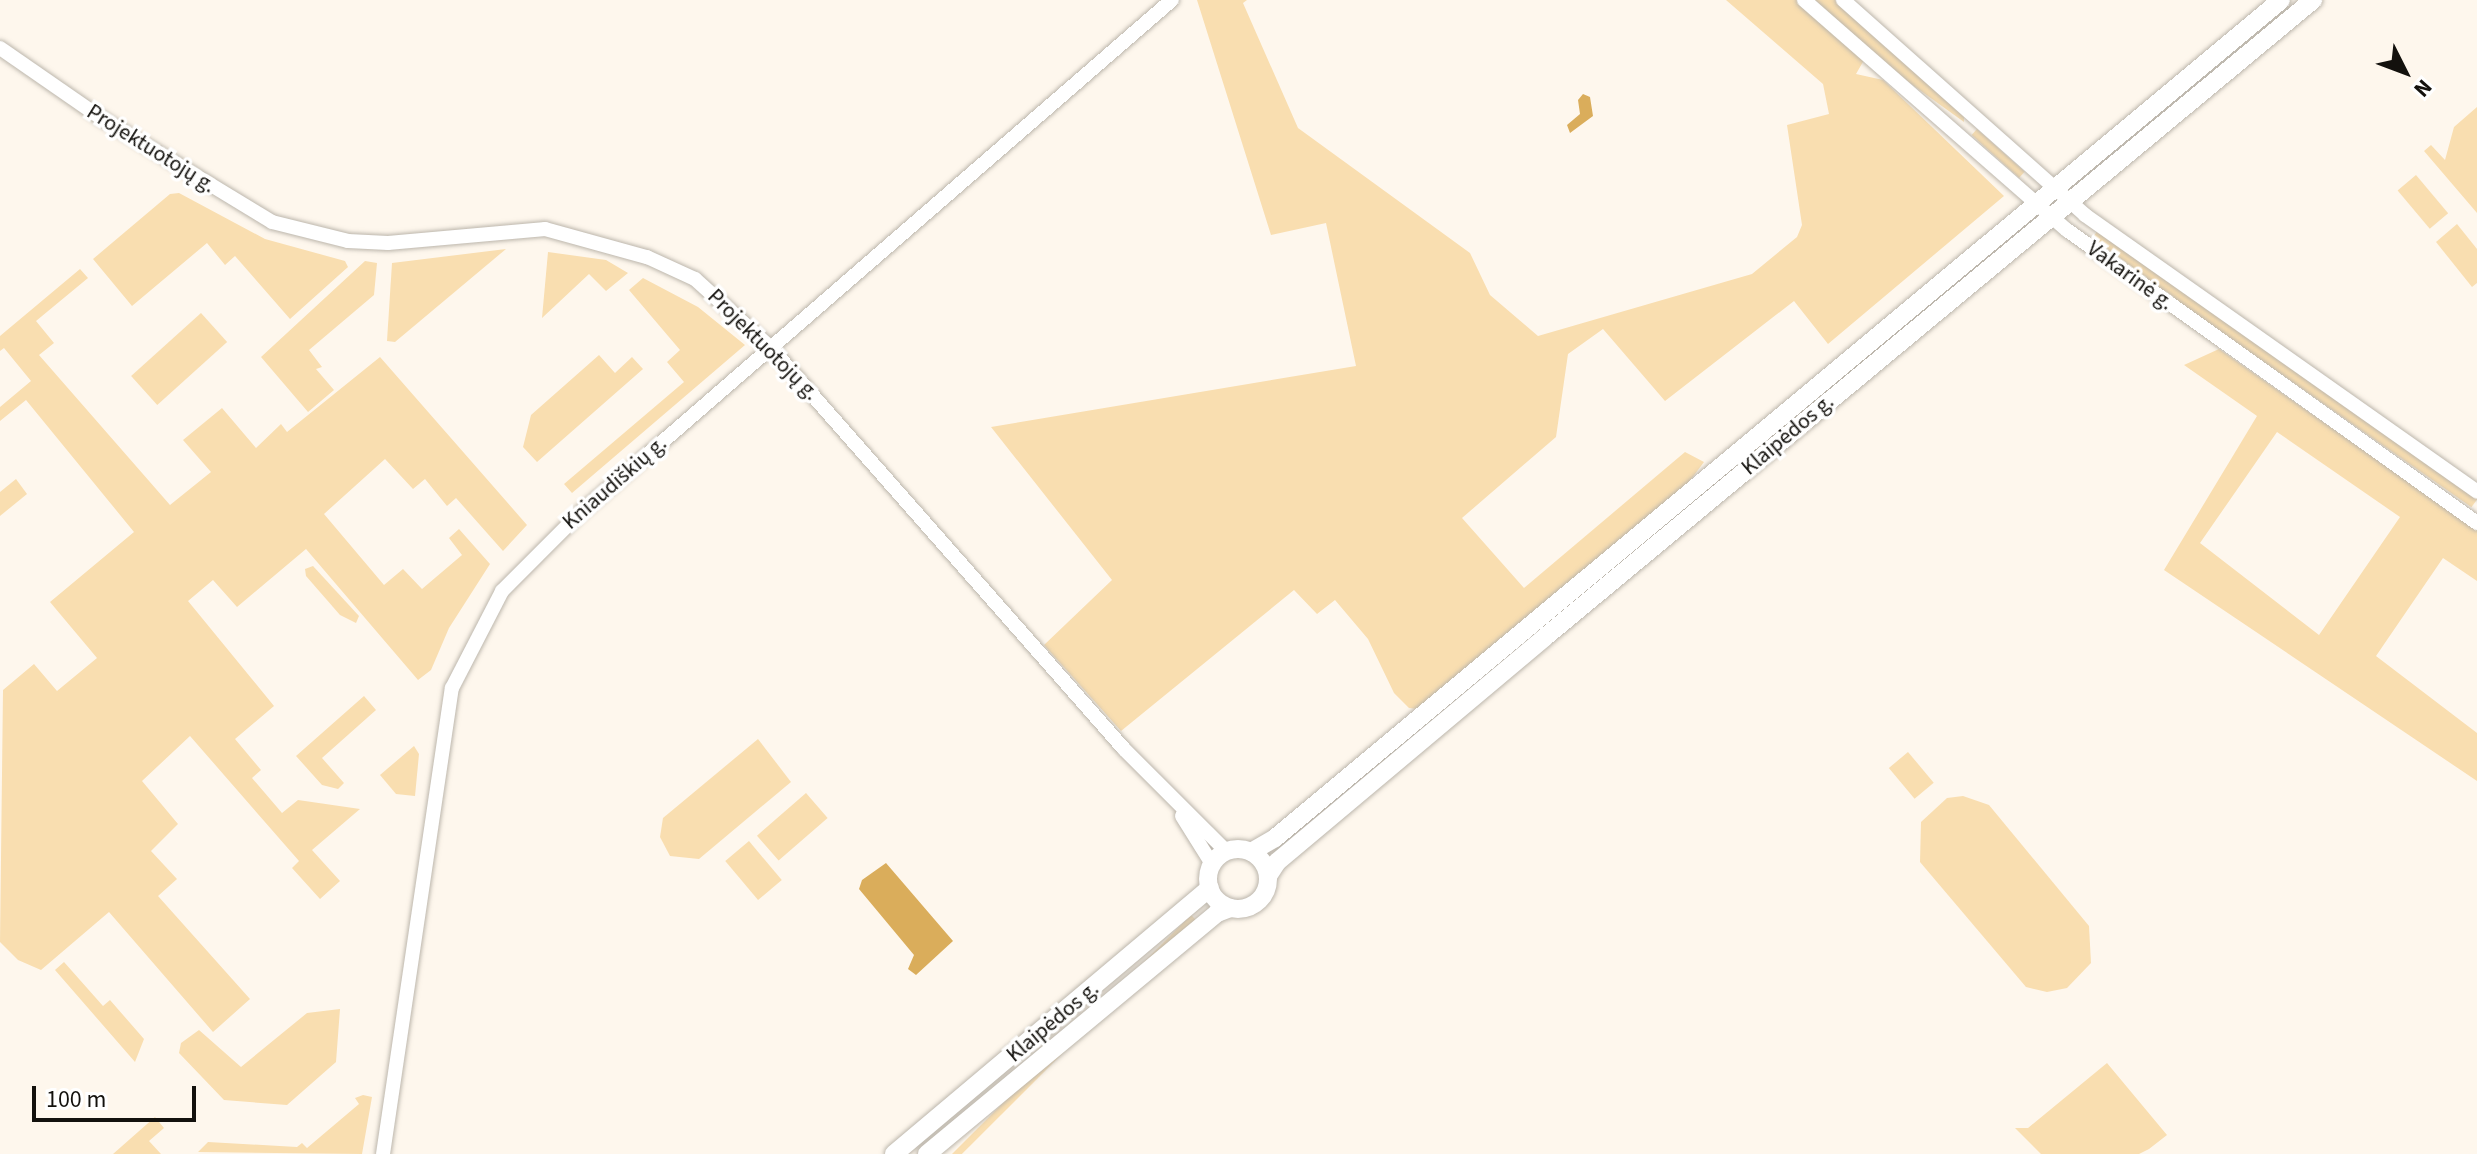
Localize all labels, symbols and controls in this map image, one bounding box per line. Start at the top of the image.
north arrow [2365,32,2445,112]
text: N [2406,72,2440,104]
street label: Projektuotojų g. [82,99,220,199]
street label: Vakarinė g. [2082,236,2178,316]
street label: Projektuotojų g. [702,284,824,406]
street label: Klaipėdos g. [1737,389,1839,481]
street label: Kniaudiškių g. [558,431,672,535]
street label: Klaipėdos g. [1002,976,1104,1068]
scale bar [36,1070,200,1120]
text: 100 m [46,1082,106,1117]

